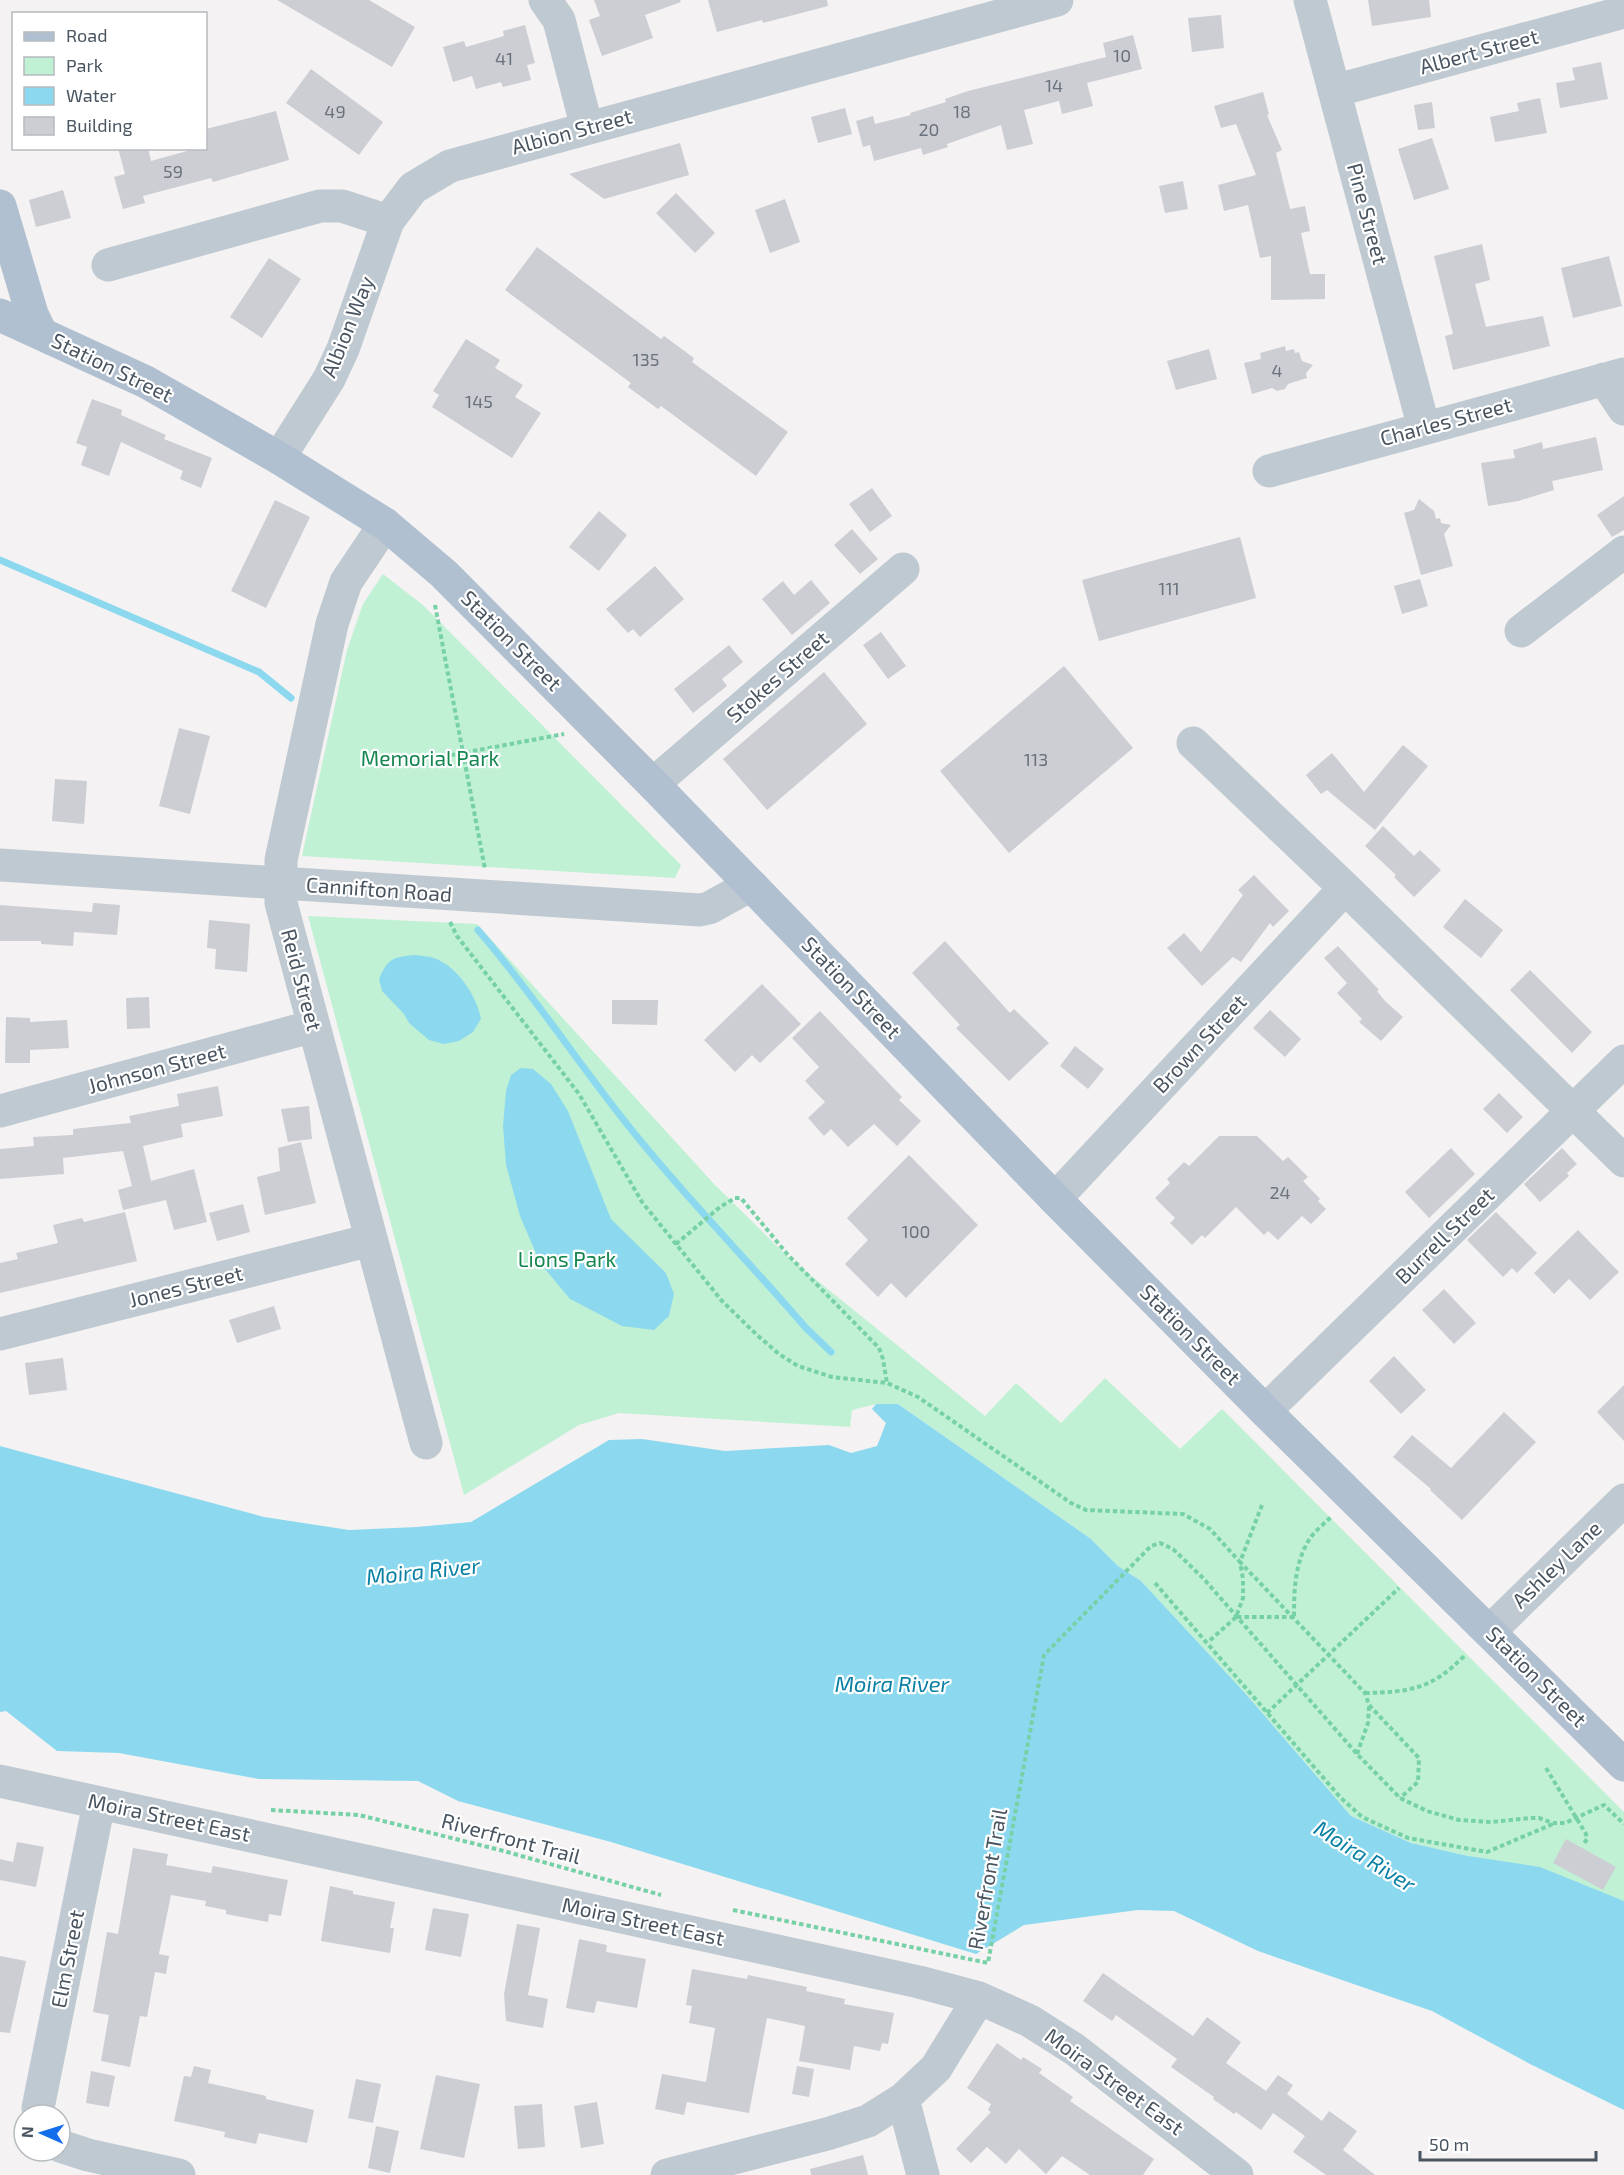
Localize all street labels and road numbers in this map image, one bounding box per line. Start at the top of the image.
street label: Albert Street [1416,23,1541,78]
street label: Albion Street [509,102,635,159]
street label: Pine Street [1343,160,1394,267]
street label: Albion Way [315,272,378,381]
street label: Station Street [48,327,177,407]
street label: Charles Street [1377,391,1514,450]
street label: Station Street [457,585,567,695]
street label: Stokes Street [721,625,833,727]
street label: Cannifton Road [305,871,453,906]
street label: Reid Street [277,926,328,1033]
street label: Station Street [797,931,907,1043]
street label: Brown Street [1147,989,1251,1097]
street label: Johnson Street [85,1037,228,1098]
street label: Burrell Street [1389,1182,1499,1288]
street label: Jones Street [126,1259,245,1312]
street label: Station Street [1136,1279,1246,1389]
street label: Ashley Lane [1506,1515,1606,1613]
street label: Station Street [1482,1621,1592,1731]
street label: Moira Street East [86,1787,253,1846]
street label: Riverfront Trail [962,1805,1011,1951]
street label: Riverfront Trail [439,1807,584,1868]
street label: Moira Street East [560,1891,727,1950]
street label: Elm Street [45,1908,88,2010]
street label: Moira Street East [1041,2022,1189,2139]

